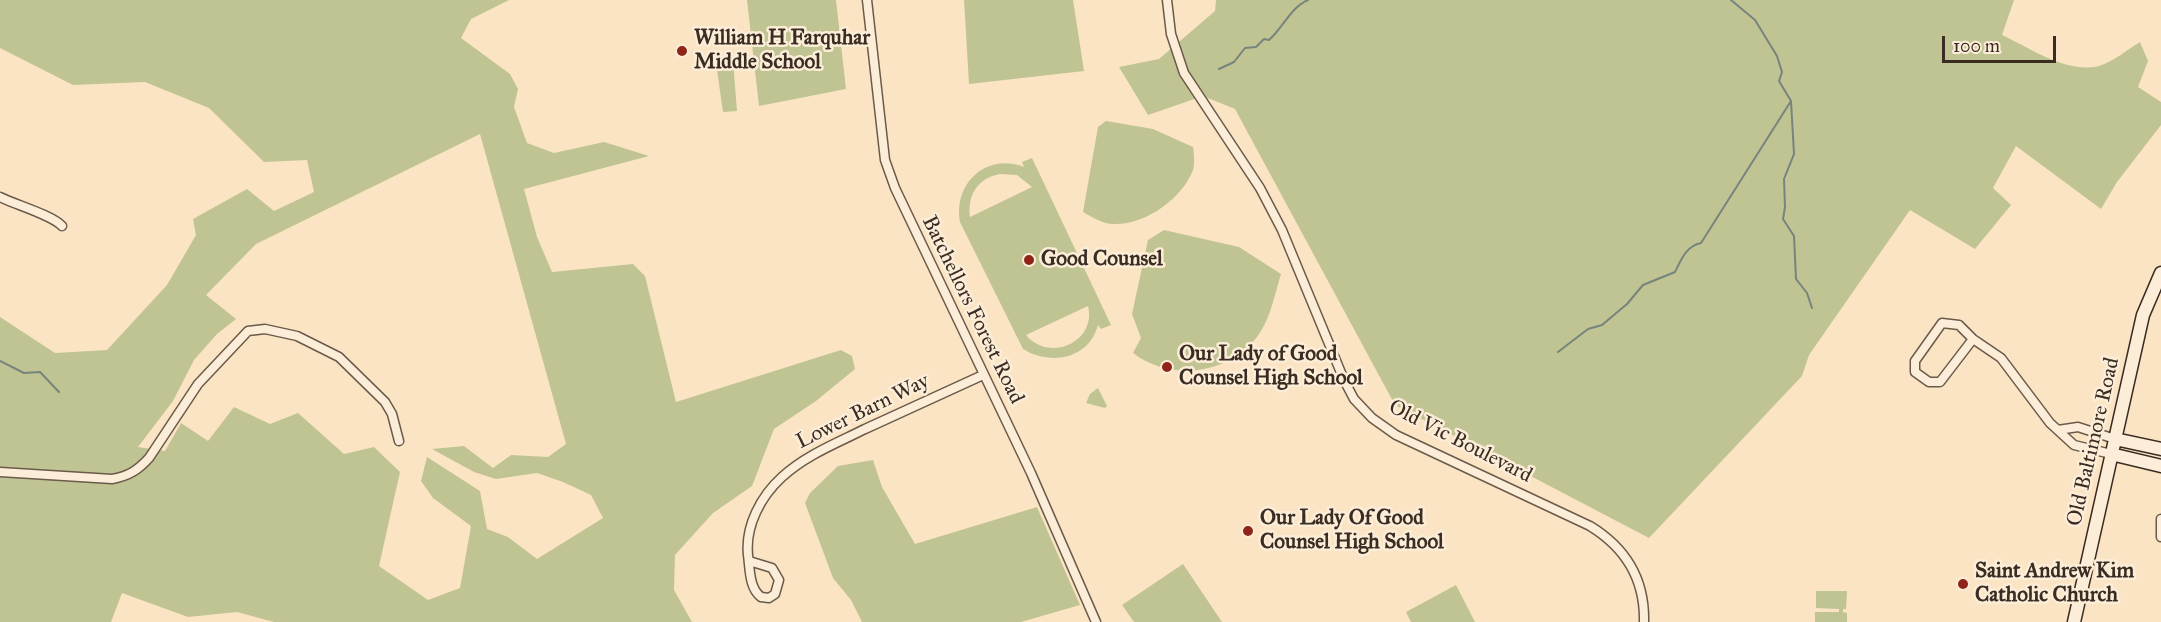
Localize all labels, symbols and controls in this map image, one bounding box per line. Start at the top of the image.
scale bar [1945,24,2059,62]
place label: William H Farquhar Middle School [694,26,870,76]
text: 100 m [1953,35,2000,57]
marker: William H Farquhar Middle School [675,44,689,58]
street label: Batchellors Forest Road [915,212,1029,408]
place label: Good Counsel [1041,247,1163,273]
marker: Good Counsel [1022,253,1036,267]
place label: Our Lady of Good Counsel High School [1179,342,1363,392]
street label: Old Baltimore Road [2062,355,2126,529]
marker: Our Lady of Good Counsel High School [1160,360,1174,374]
street label: Lower Barn Way [792,369,934,455]
street label: Old Vic Boulevard [1384,395,1536,489]
place label: Our Lady Of Good Counsel High School [1260,506,1444,556]
marker: Our Lady Of Good Counsel High School [1241,524,1255,538]
place label: Saint Andrew Kim Catholic Church [1975,559,2134,609]
marker: Saint Andrew Kim Catholic Church [1956,577,1970,591]

